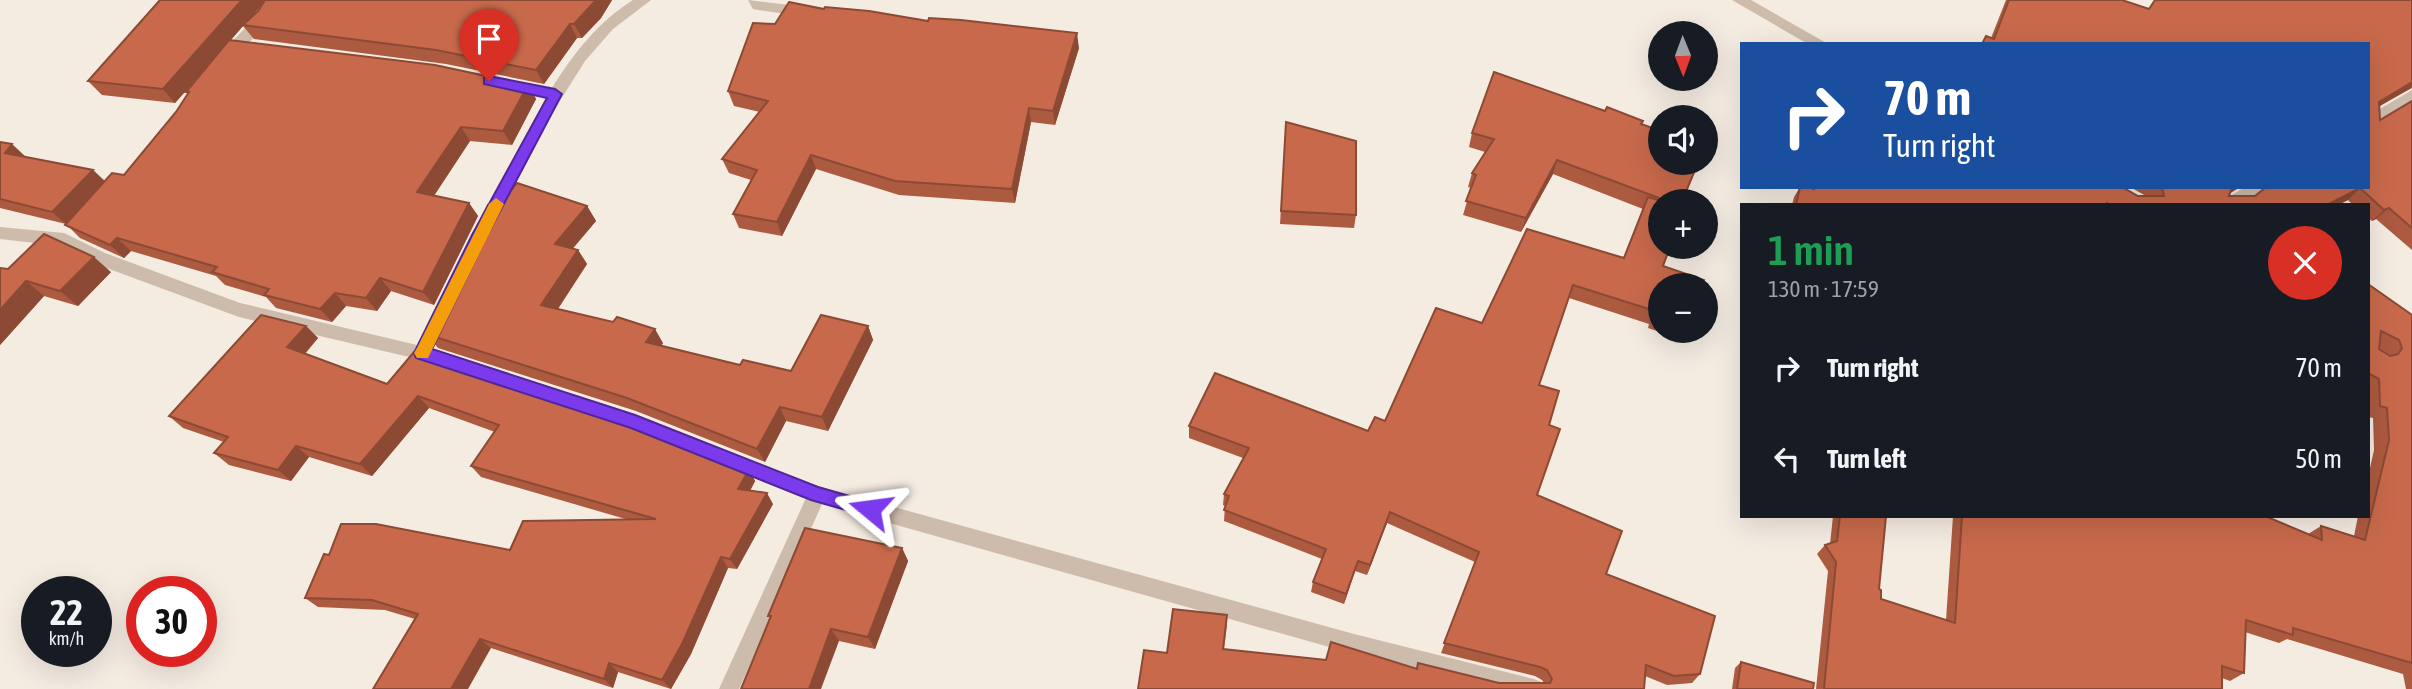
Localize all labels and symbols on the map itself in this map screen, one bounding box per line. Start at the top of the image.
pin [459,9,519,81]
north arrow [1648,21,1718,91]
position arrow [833,472,907,546]
speed limit sign: 30 [126,576,217,667]

